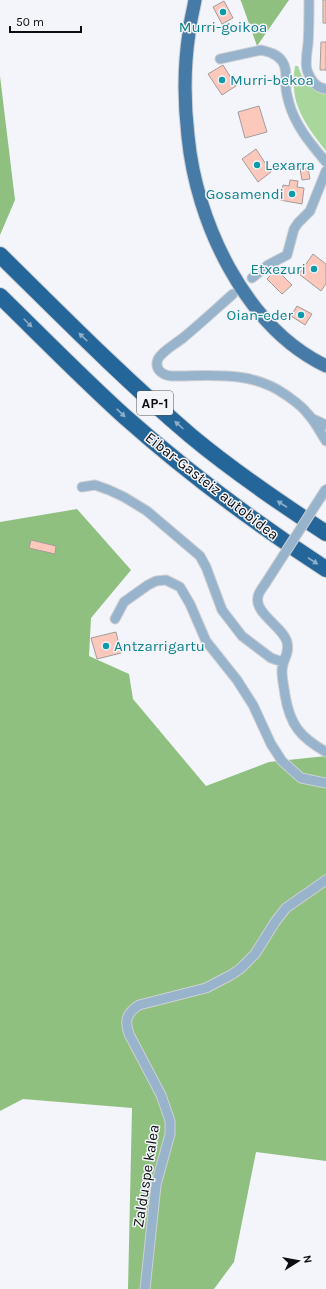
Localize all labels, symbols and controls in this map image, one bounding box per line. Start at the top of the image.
marker: Murri-goikoa [218,7,228,17]
scale bar [10,8,81,34]
text: 50 m [16,15,44,29]
place label: Murri-goikoa [179,18,267,36]
place label: Murri-bekoa [230,71,314,89]
marker: Murri-bekoa [217,75,227,85]
place label: Lexarra [265,156,315,174]
marker: Lexarra [252,160,262,170]
place label: Gosamendi [206,185,284,203]
marker: Gosamendi [287,189,297,199]
place label: Etxezuri [250,260,306,278]
marker: Etxezuri [309,264,319,274]
place label: Oian-eder [227,306,294,324]
marker: Oian-eder [296,310,306,320]
one-way arrow [23,318,33,328]
one-way arrow [78,332,88,341]
road number: AP-1 [137,391,173,415]
one-way arrow [117,408,126,417]
one-way arrow [174,420,184,429]
street label: Eibar-Gasteiz autobidea [142,428,282,544]
one-way arrow [277,500,287,508]
one-way arrow [307,557,319,564]
place label: Antzarrigartu [114,637,205,655]
marker: Antzarrigartu [101,641,111,651]
street label: Zalduspe kalea [129,1123,163,1229]
north arrow [278,1241,318,1281]
text: N [300,1254,314,1264]

